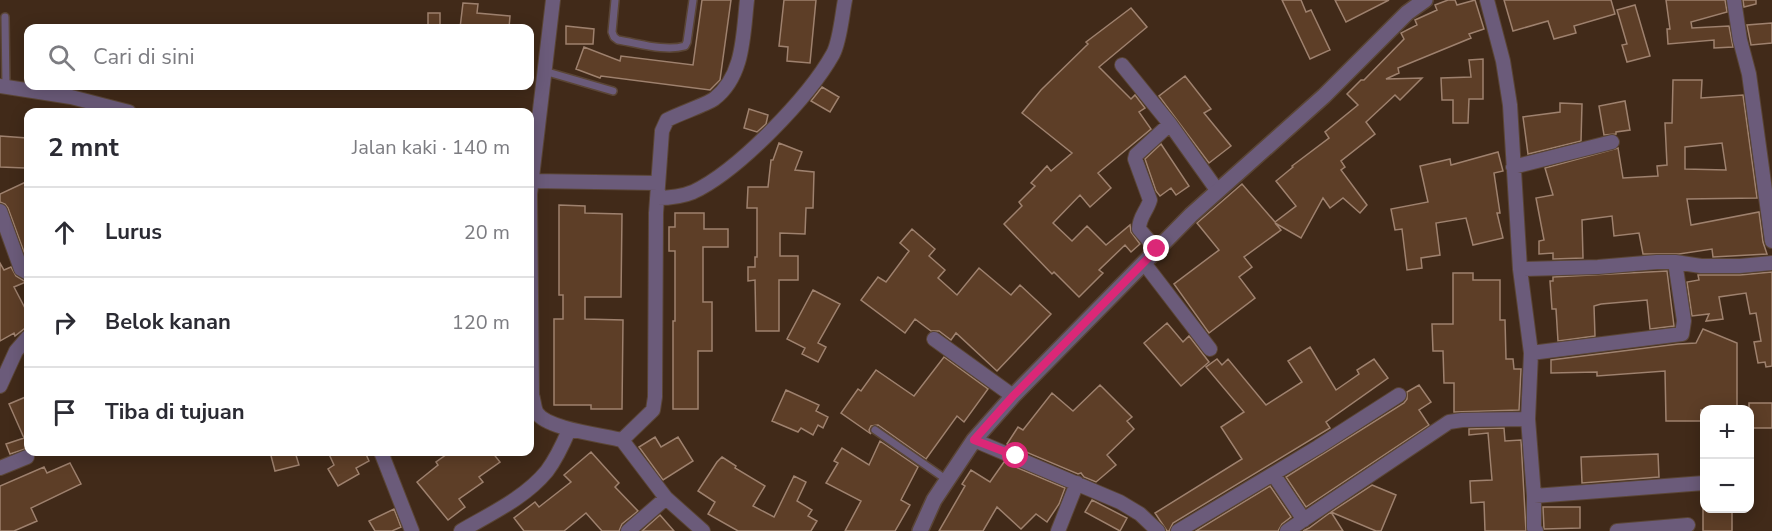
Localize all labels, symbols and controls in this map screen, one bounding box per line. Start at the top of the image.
search box [24,24,534,90]
icon: search [45,41,78,74]
text: Cari di sini [93,42,195,72]
text: 2 mnt [48,130,119,165]
text: Jalan kaki · 140 m [352,134,510,161]
icon: ahead [48,216,81,249]
text: Lurus [105,217,162,247]
text: 20 m [464,219,510,246]
route end [1143,235,1169,261]
icon: right [48,306,81,339]
text: Belok kanan [105,307,231,337]
text: 120 m [452,309,510,336]
icon: arrive [48,396,81,429]
text: Tiba di tujuan [105,397,245,427]
map controls [1700,405,1754,513]
button: + [1700,405,1754,459]
route start [1002,442,1028,468]
button: − [1700,459,1754,513]

